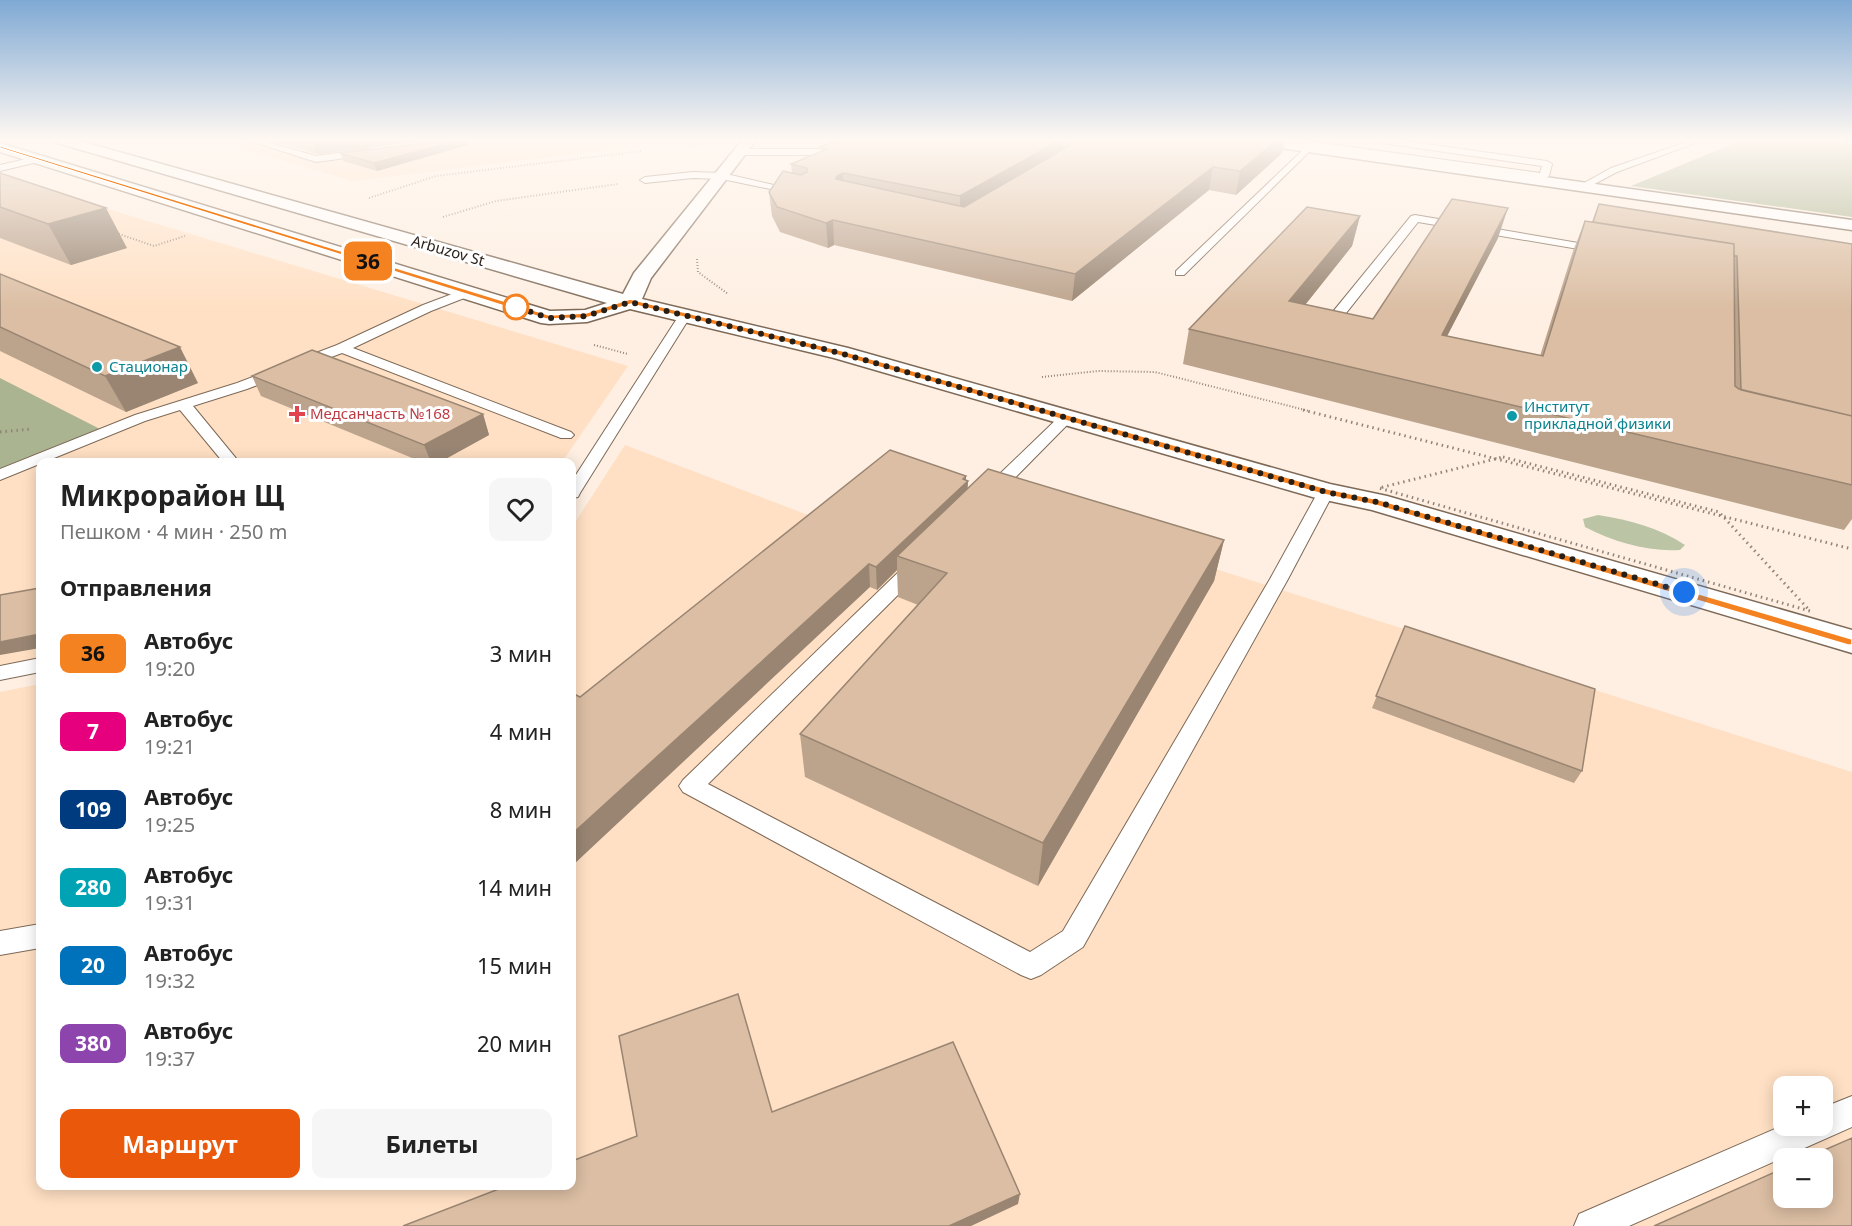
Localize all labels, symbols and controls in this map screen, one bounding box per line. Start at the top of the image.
street label: Arbuzov St [409,230,488,270]
line badge: 36 [341,242,395,280]
text: 36 [356,247,380,275]
unlabelled marker [503,294,529,320]
place label: Стационар [109,356,188,376]
marker: Стационар [90,360,104,374]
place label: Институт прикладной физики [1524,396,1671,433]
place label: Медсанчасть №168 [310,403,450,423]
marker: Медсанчасть №168 [288,405,306,423]
marker: Институт прикладной физики [1505,409,1519,423]
text: Микрорайон Щ [60,476,284,514]
button: heart [489,478,552,541]
text: Пешком · 4 мин · 250 m [60,518,287,545]
text: Отправления [60,572,212,602]
your location [1669,577,1699,607]
text: Автобус [144,625,233,655]
text: 3 мин [490,638,552,668]
text: 36 [81,639,105,667]
text: 19:20 [144,655,195,682]
text: Автобус [144,703,233,733]
text: 4 мин [490,716,552,746]
text: 7 [87,717,99,745]
text: 19:21 [144,733,195,760]
text: Автобус [144,781,233,811]
text: 8 мин [490,794,552,824]
text: 109 [75,795,111,823]
text: 19:25 [144,811,195,838]
text: Автобус [144,859,233,889]
text: 14 мин [477,872,552,902]
text: 280 [75,873,111,901]
text: 19:31 [144,889,195,916]
text: Автобус [144,937,233,967]
text: 15 мин [477,950,552,980]
text: 20 [81,951,105,979]
text: 19:32 [144,967,195,994]
text: Автобус [144,1015,233,1045]
text: 20 мин [477,1028,552,1058]
text: 380 [75,1029,111,1057]
text: 19:37 [144,1045,195,1072]
map controls [1773,1076,1833,1208]
button: + [1773,1076,1833,1136]
button: Маршрут [60,1109,300,1178]
button: Билеты [312,1109,552,1178]
button: − [1773,1148,1833,1208]

